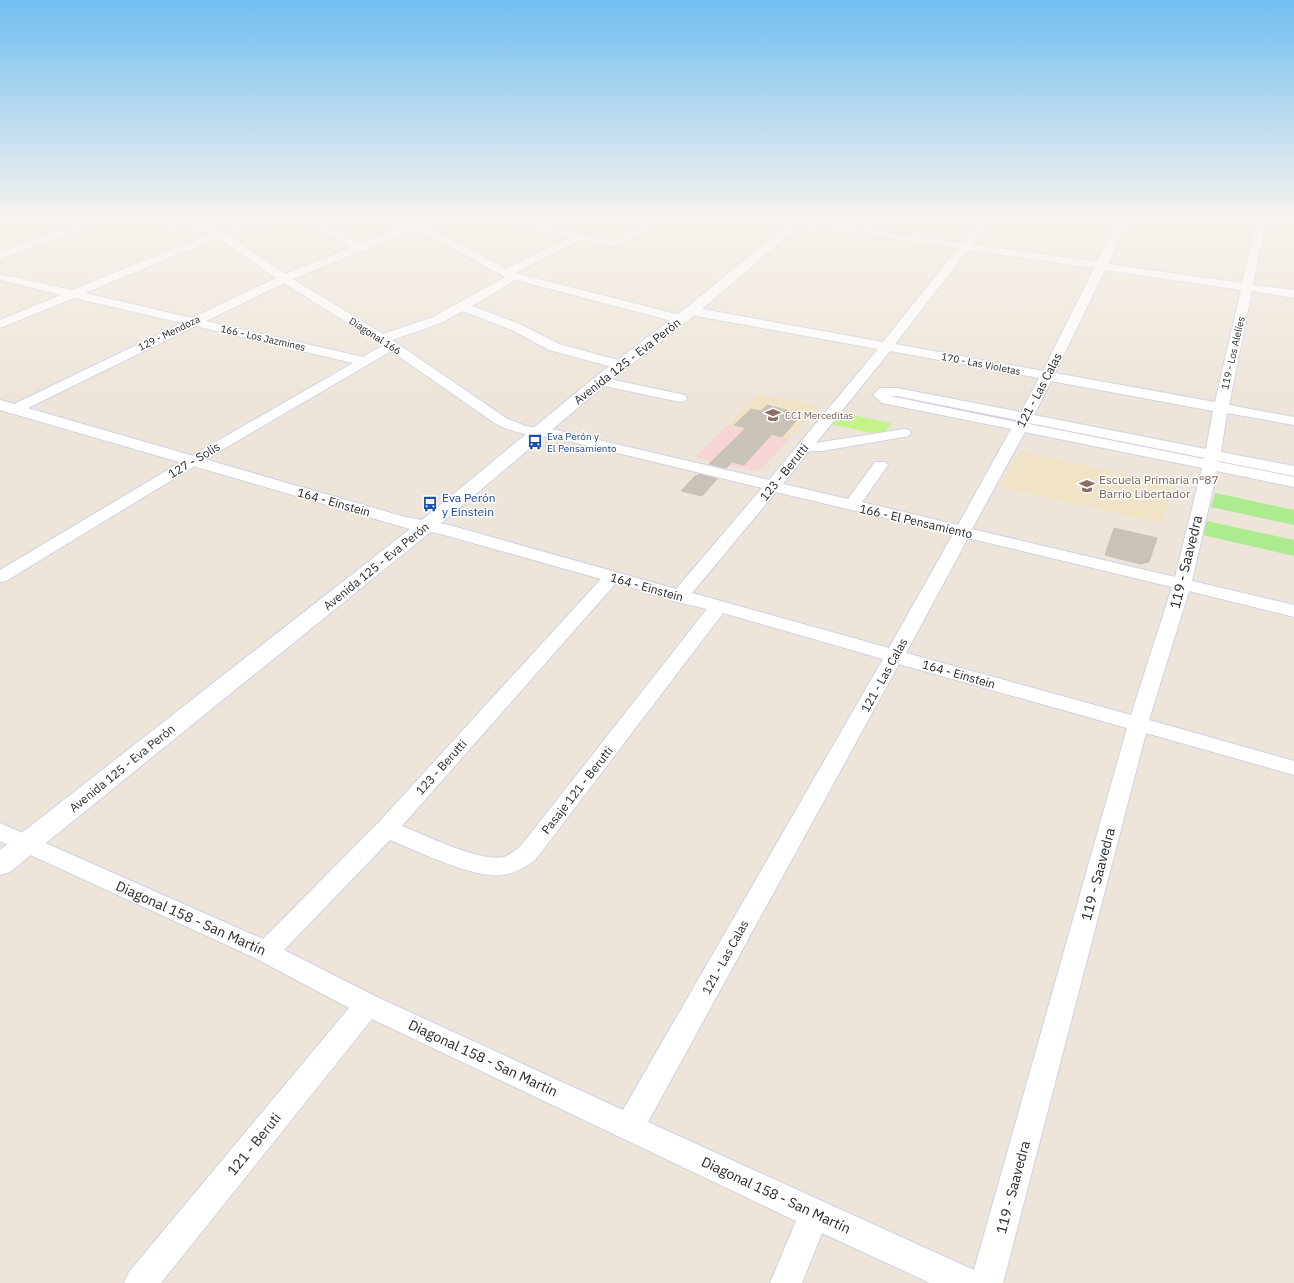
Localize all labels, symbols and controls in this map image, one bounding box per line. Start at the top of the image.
street label: 129 - Mendoza [136,312,203,354]
street label: Diagonal 166 [347,314,403,358]
street label: Avenida 125 - Eva Perón [571,315,683,407]
street label: 119 - Los Alelíes [1218,315,1248,391]
street label: 166 - Los Jazmines [219,322,307,354]
street label: 170 - Las Violetas [940,350,1022,378]
street label: 121 - Las Calas [1013,350,1065,430]
school or university icon: CCI Merceditas [764,406,782,424]
place label: CCI Merceditas [785,409,853,422]
place label: Eva Perón y El Pensamiento [547,430,617,455]
bus stop icon: Eva Perón y El Pensamiento [526,433,544,451]
street label: 127 - Solis [165,439,223,481]
street label: 123 - Berutti [756,440,812,504]
place label: Escuela Primaria n°87 Barrio Libertador [1099,472,1219,501]
school or university icon: Escuela Primaria n°87 Barrio Libertador [1078,477,1096,495]
street label: 164 - Einstein [296,484,372,520]
place label: Eva Perón y Einstein [442,490,496,519]
bus stop icon: Eva Perón y Einstein [421,495,439,513]
street label: 166 - El Pensamiento [858,501,974,541]
street label: 119 - Saavedra [1166,513,1206,611]
street label: Avenida 125 - Eva Perón [320,519,432,613]
street label: 164 - Einstein [609,569,685,605]
street label: 121 - Las Calas [857,635,911,715]
street label: 164 - Einstein [921,656,997,692]
street label: Avenida 125 - Eva Perón [66,721,178,815]
street label: 123 - Berutti [412,736,470,798]
street label: Pasaje 121 - Berutti [538,743,616,837]
street label: 119 - Saavedra [1077,825,1119,922]
street label: Diagonal 158 - San Martín [113,877,269,959]
street label: 121 - Las Calas [698,917,752,997]
street label: Diagonal 158 - San Martín [405,1015,561,1101]
street label: 121 - Beruti [223,1109,285,1179]
street label: 119 - Saavedra [992,1138,1034,1235]
street label: Diagonal 158 - San Martín [698,1152,854,1238]

